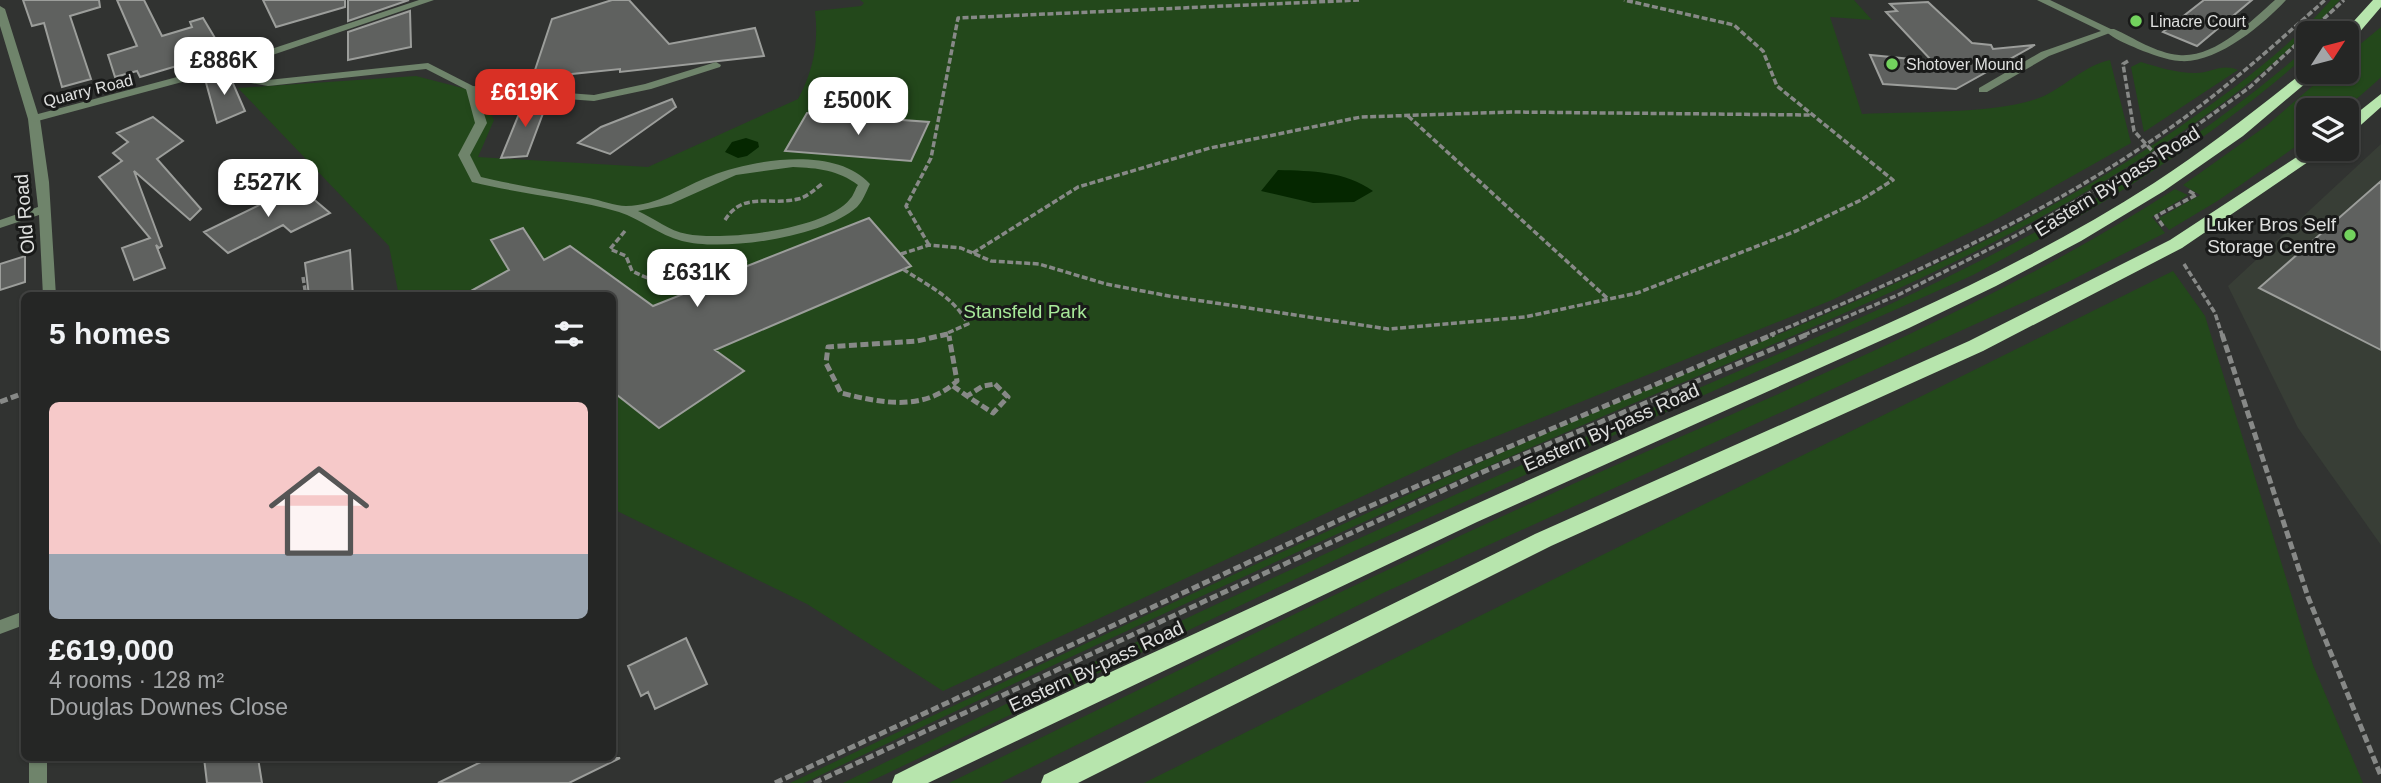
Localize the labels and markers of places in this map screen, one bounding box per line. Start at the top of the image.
marker: Linacre Court [2128,13,2144,29]
place label: Linacre Court [2150,13,2247,30]
pin: £886K [175,38,273,97]
marker: Shotover Mound [1884,56,1900,72]
place label: Shotover Mound [1906,56,2023,73]
pin: £619K [476,69,574,129]
pin: £500K [809,78,907,137]
pin: £527K [219,160,317,219]
place label: Luker Bros Self Storage Centre [2206,214,2337,257]
marker: Luker Bros Self Storage Centre [2342,227,2358,243]
pin: £631K [648,250,746,309]

